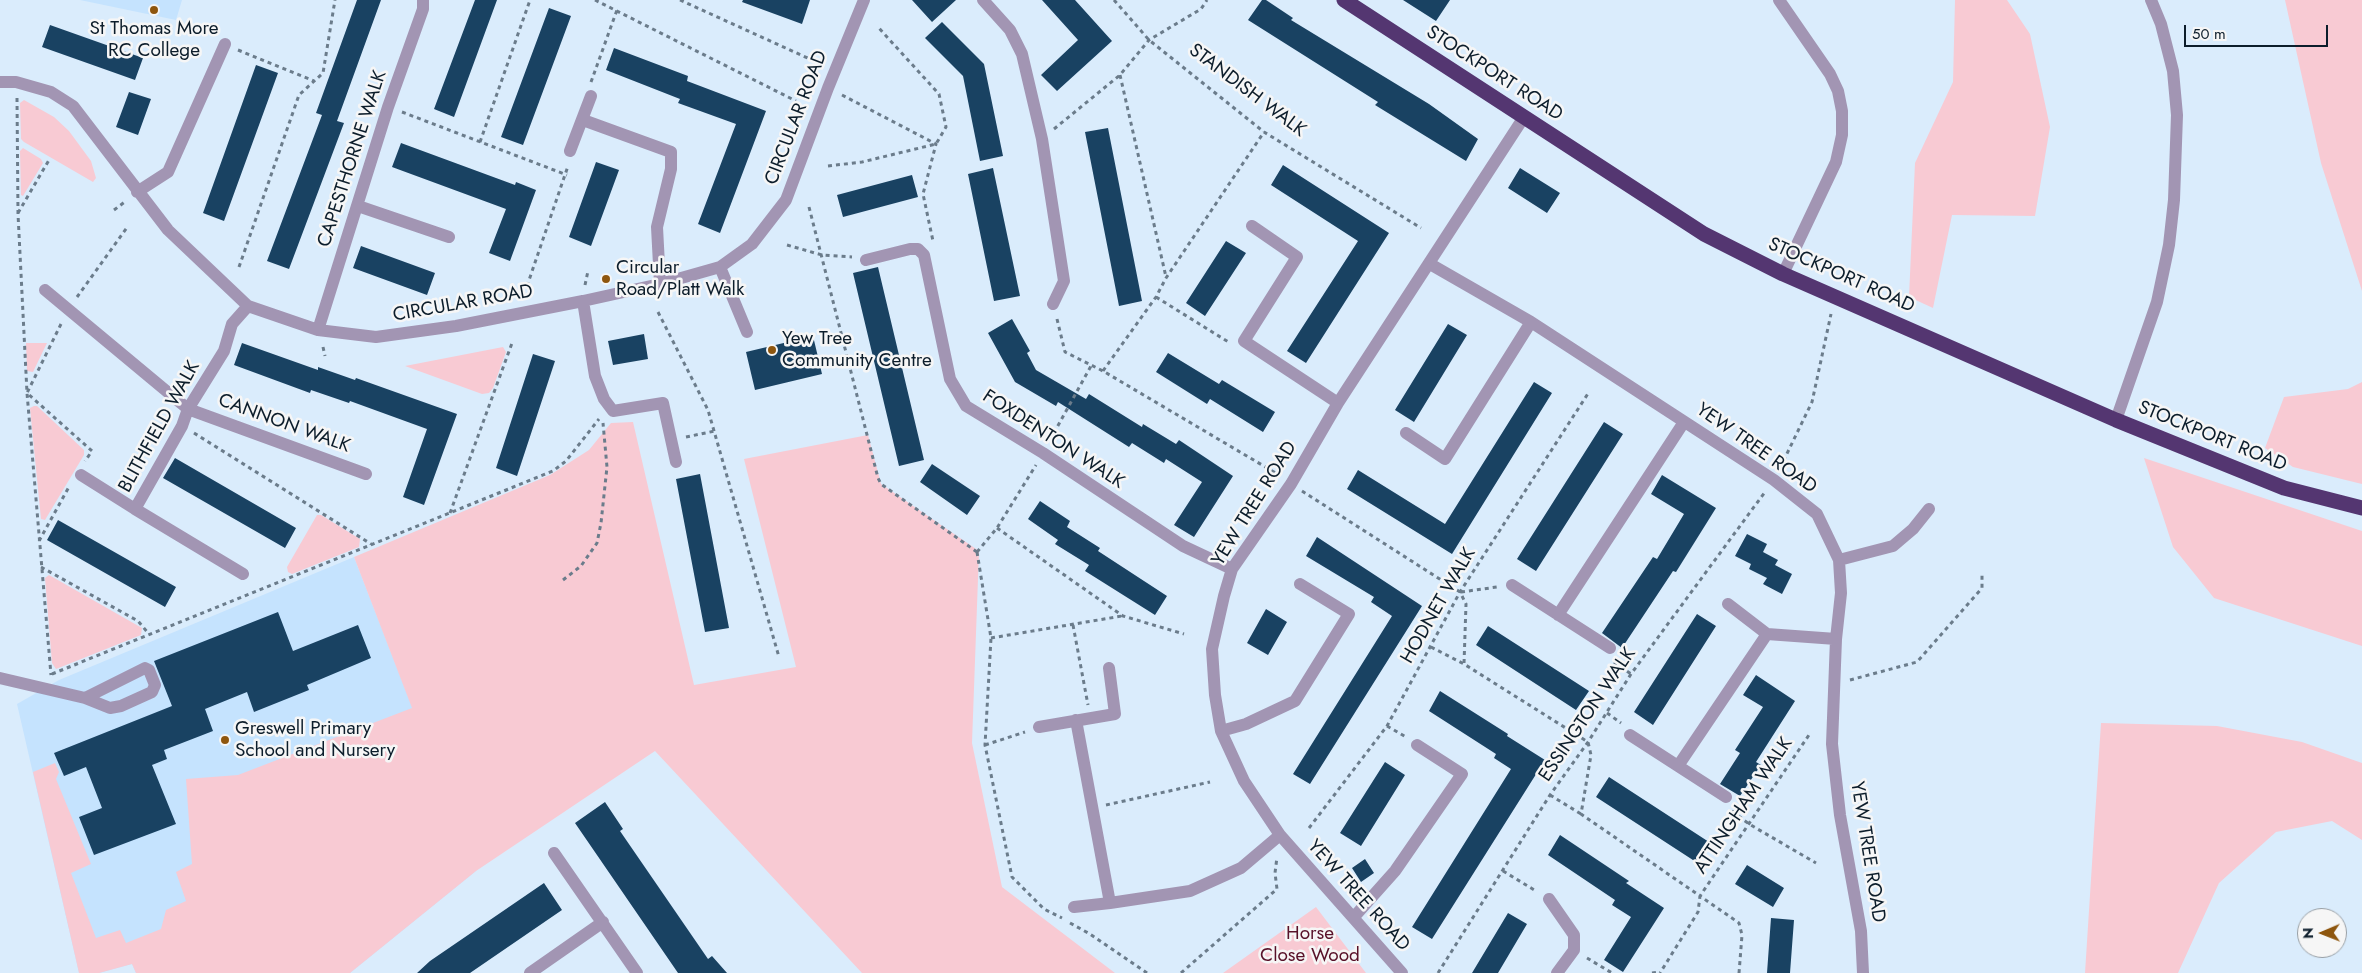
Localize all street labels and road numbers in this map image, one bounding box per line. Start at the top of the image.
street label: STOCKPORT ROAD [1421,21,1567,127]
street label: STANDISH WALK [1184,40,1310,142]
street label: CIRCULAR ROAD [761,48,833,188]
street label: CAPESTHORNE WALK [314,68,392,250]
street label: STOCKPORT ROAD [1764,233,1918,319]
street label: CIRCULAR ROAD [391,280,535,328]
street label: BLITHFIELD WALK [114,357,206,497]
street label: FOXDENTON WALK [978,386,1128,494]
street label: CANNON WALK [215,390,353,458]
street label: STOCKPORT ROAD [2134,397,2290,477]
street label: YEW TREE ROAD [1691,399,1821,499]
street label: YEW TREE ROAD [1208,438,1302,570]
street label: HODNET WALK [1397,544,1481,668]
street label: ESSINGTON WALK [1535,644,1641,786]
street label: ATTINGHAM WALK [1690,734,1798,878]
street label: YEW TREE ROAD [1845,780,1889,924]
street label: YEW TREE ROAD [1302,836,1414,956]

